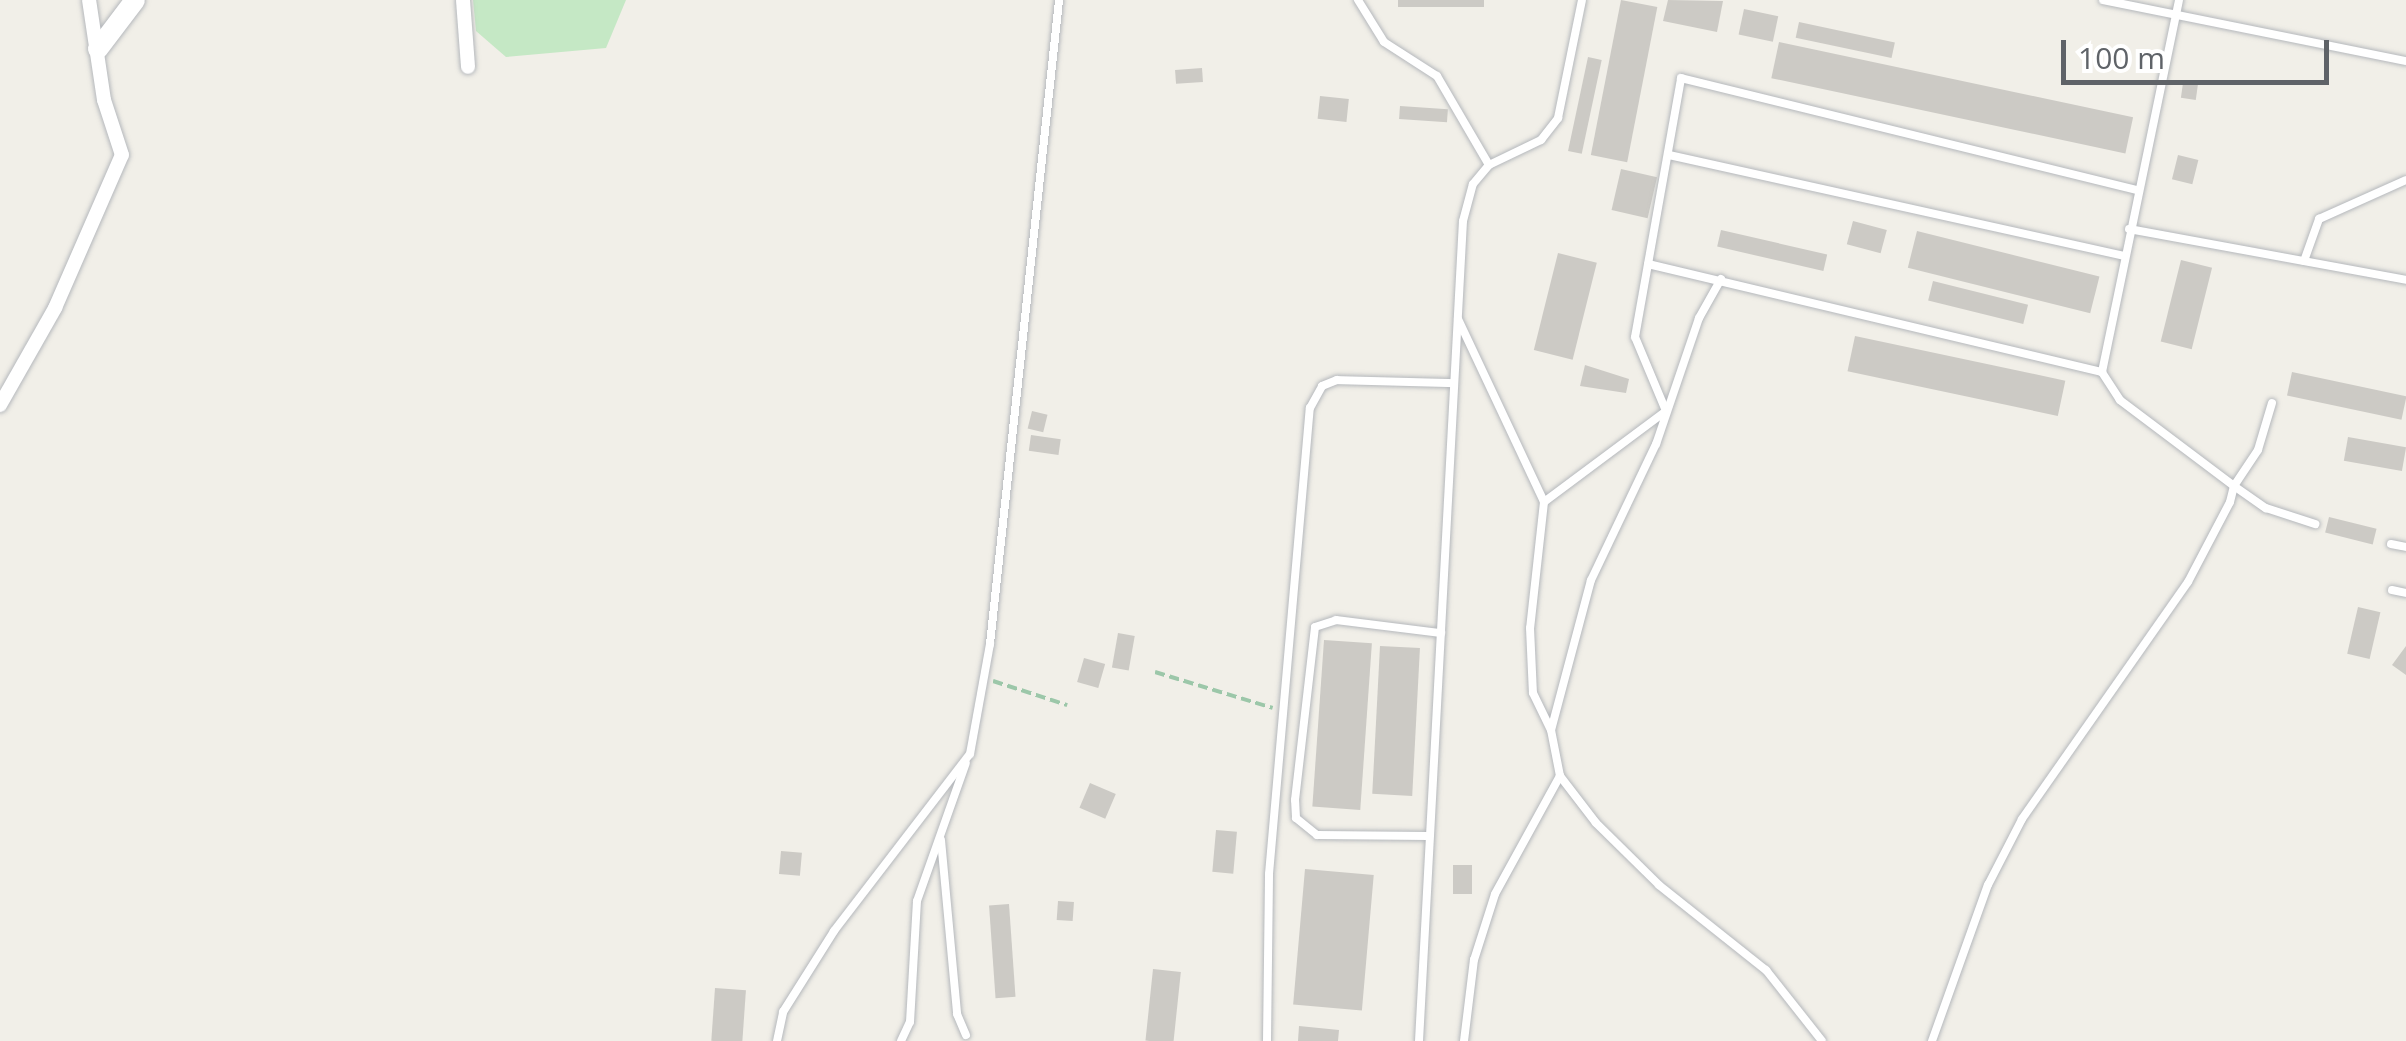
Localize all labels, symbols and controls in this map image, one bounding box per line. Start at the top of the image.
scale bar [2066,20,2334,82]
text: 100 m [2078,37,2165,78]

